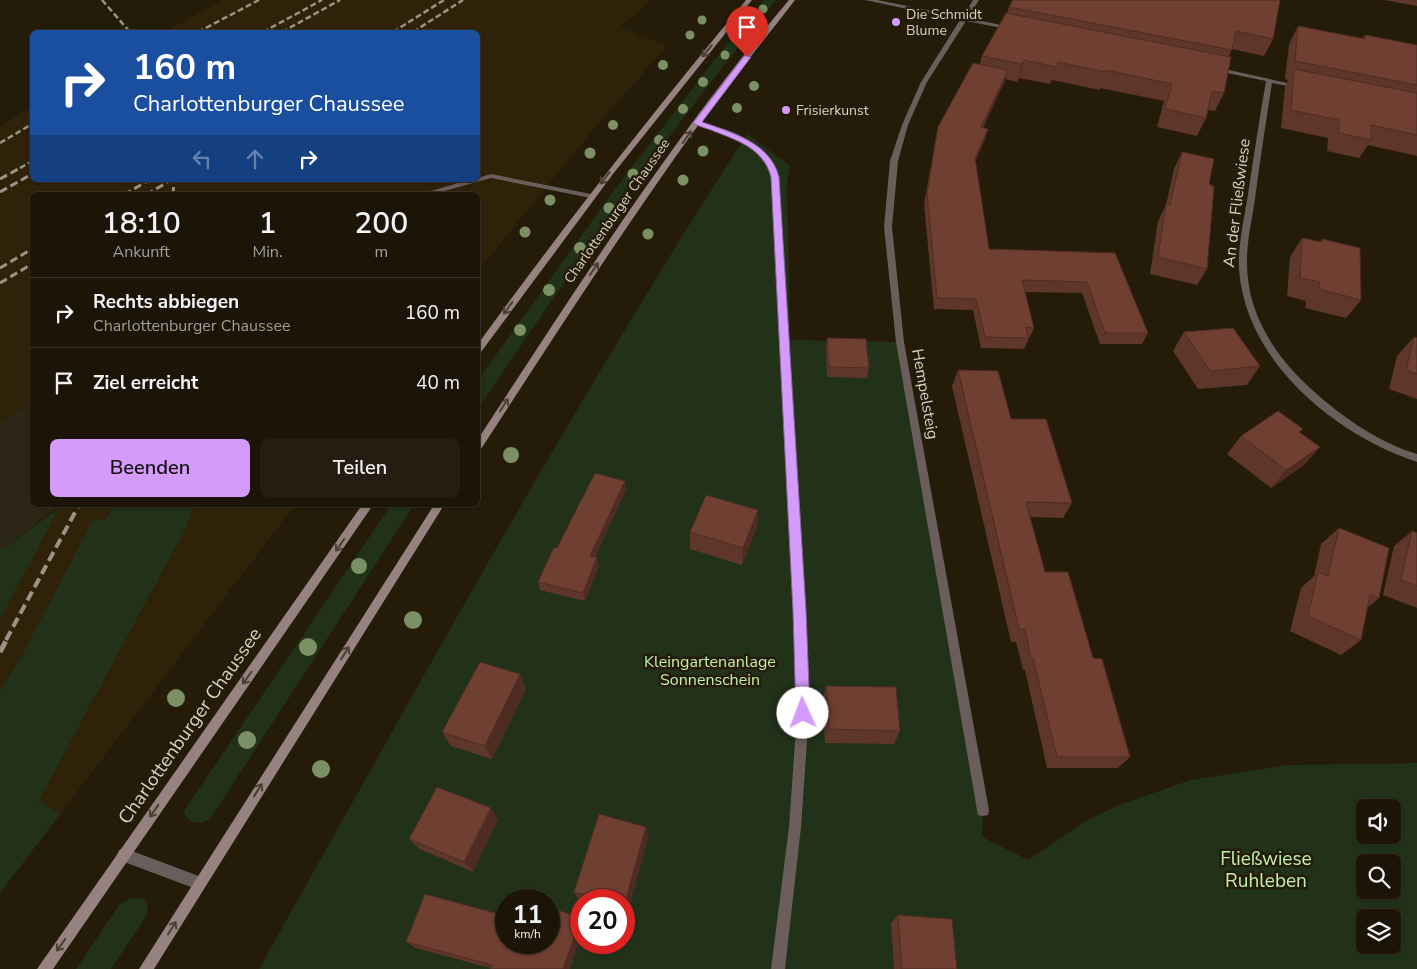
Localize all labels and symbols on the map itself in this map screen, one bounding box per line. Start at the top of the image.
place label: Die Schmidt Blume [906,5,982,40]
pin [726,6,768,57]
marker: Die Schmidt Blume [890,16,902,28]
one-way arrow [701,44,712,57]
place label: Frisierkunst [796,101,869,120]
marker: Frisierkunst [780,104,792,116]
one-way arrow [682,130,692,144]
street label: Charlottenburger Chaussee [560,135,674,287]
street label: An der Fließwiese [1218,137,1256,269]
one-way arrow [600,171,611,184]
one-way arrow [589,263,599,277]
one-way arrow [503,301,513,315]
street label: Hempelsteig [906,347,944,441]
one-way arrow [499,398,509,412]
one-way arrow [335,538,345,552]
street label: Charlottenburger Chaussee [112,623,268,829]
one-way arrow [341,647,351,661]
park label: Kleingartenanlage Sonnenschein [644,651,776,691]
one-way arrow [242,671,252,685]
position arrow [776,686,828,738]
one-way arrow [254,784,264,798]
one-way arrow [149,804,159,818]
park label: Fließwiese Ruhleben [1220,846,1312,894]
speed limit sign: 20 [570,889,635,954]
one-way arrow [167,921,177,935]
one-way arrow [56,938,66,952]

